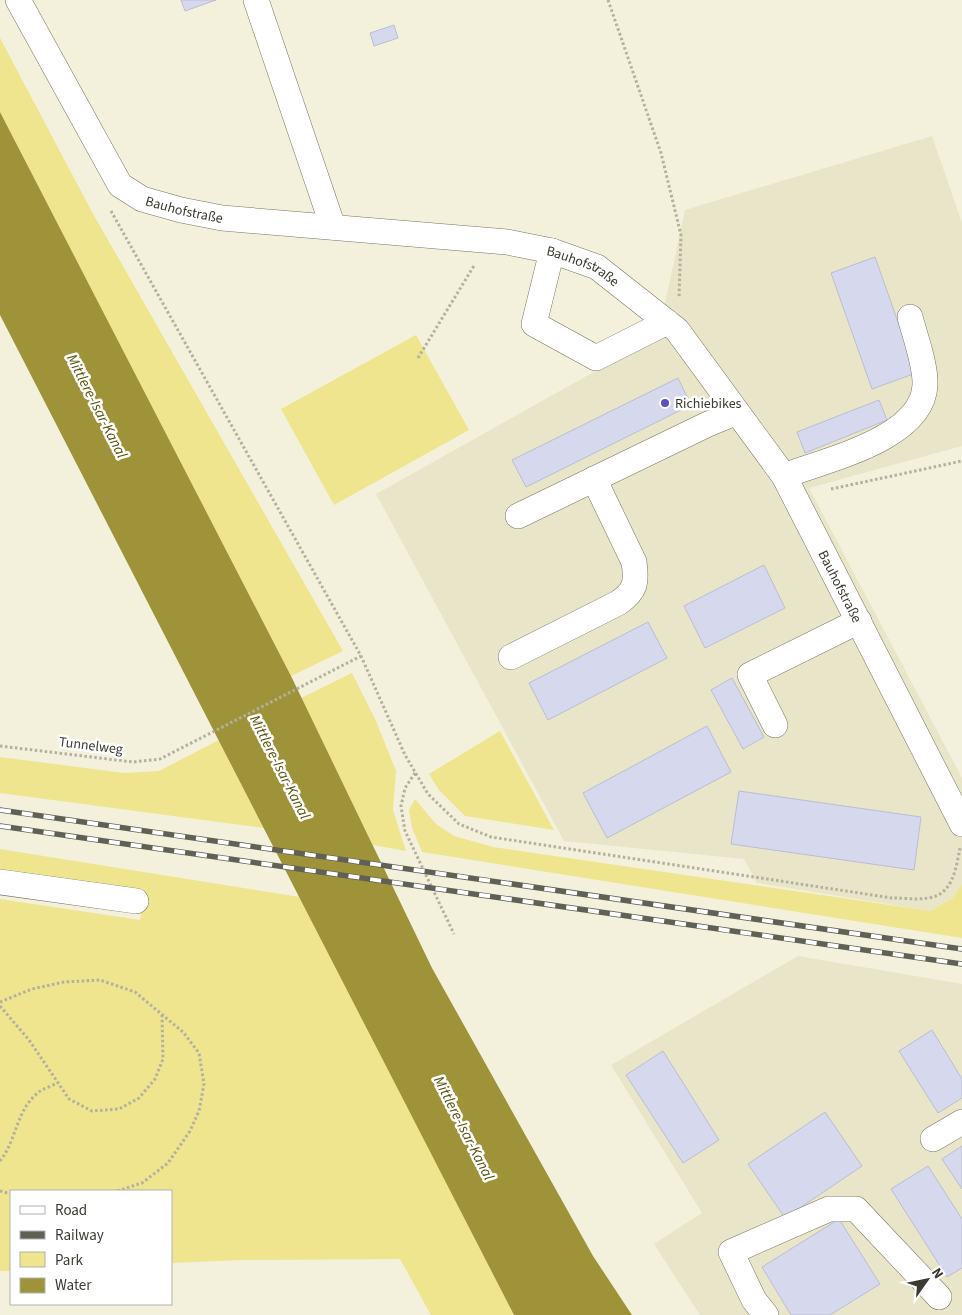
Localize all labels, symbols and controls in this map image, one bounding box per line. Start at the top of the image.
street label: Bauhofstraße [143,191,225,229]
street label: Bauhofstraße [545,241,623,292]
water label: Mittlere-Isar-Kanal [61,350,132,462]
place label: Richiebikes [675,394,742,414]
marker: Richiebikes [659,397,671,409]
street label: Bauhofstraße [813,547,866,627]
water label: Mittlere-Isar-Kanal [244,711,315,823]
street label: Tunnelweg [58,732,124,760]
water label: Mittlere-Isar-Kanal [428,1072,499,1184]
legend [10,1190,172,1305]
text: Road [55,1200,87,1221]
text: Railway [55,1225,104,1246]
text: Park [55,1250,84,1271]
north arrow [902,1255,952,1305]
text: N [926,1264,948,1283]
text: Water [55,1275,92,1296]

